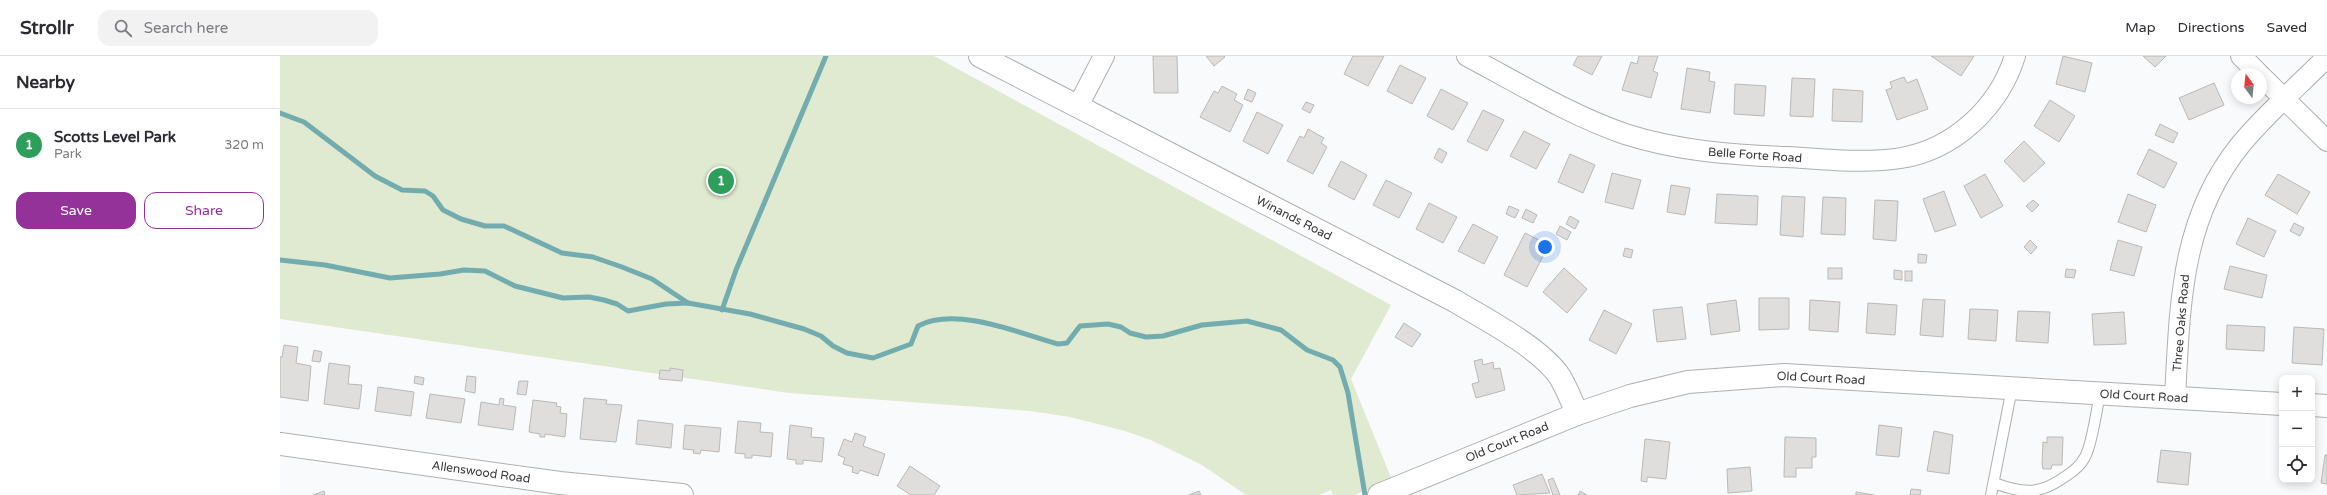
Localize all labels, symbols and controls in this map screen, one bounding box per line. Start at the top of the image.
search box [98,10,378,46]
text: Strollr [20,17,74,39]
icon: search [112,17,134,39]
text: Search here [144,19,228,37]
text: Map [2125,19,2156,36]
text: Directions [2178,19,2245,36]
text: Saved [2267,19,2307,36]
north arrow [2231,68,2267,104]
text: Nearby [16,72,75,93]
text: Scotts Level Park [54,128,176,146]
text: 1 [25,137,33,153]
text: 320 m [224,137,264,153]
street label: Belle Forte Road [1708,145,1802,165]
text: Park [54,146,82,162]
pin: 1 [708,166,734,196]
button: Save [16,192,136,229]
button: Share [144,192,264,229]
street label: Winands Road [1254,193,1334,243]
your location [1535,237,1555,257]
street label: Three Oaks Road [2170,274,2192,372]
street label: Old Court Road [1776,369,1866,387]
map controls [2279,375,2315,483]
button: + [2279,375,2315,411]
street label: Old Court Road [2099,387,2189,405]
button: − [2279,411,2315,447]
street label: Old Court Road [1463,419,1551,465]
button: locate [2279,447,2315,483]
street label: Allenswood Road [431,458,531,486]

